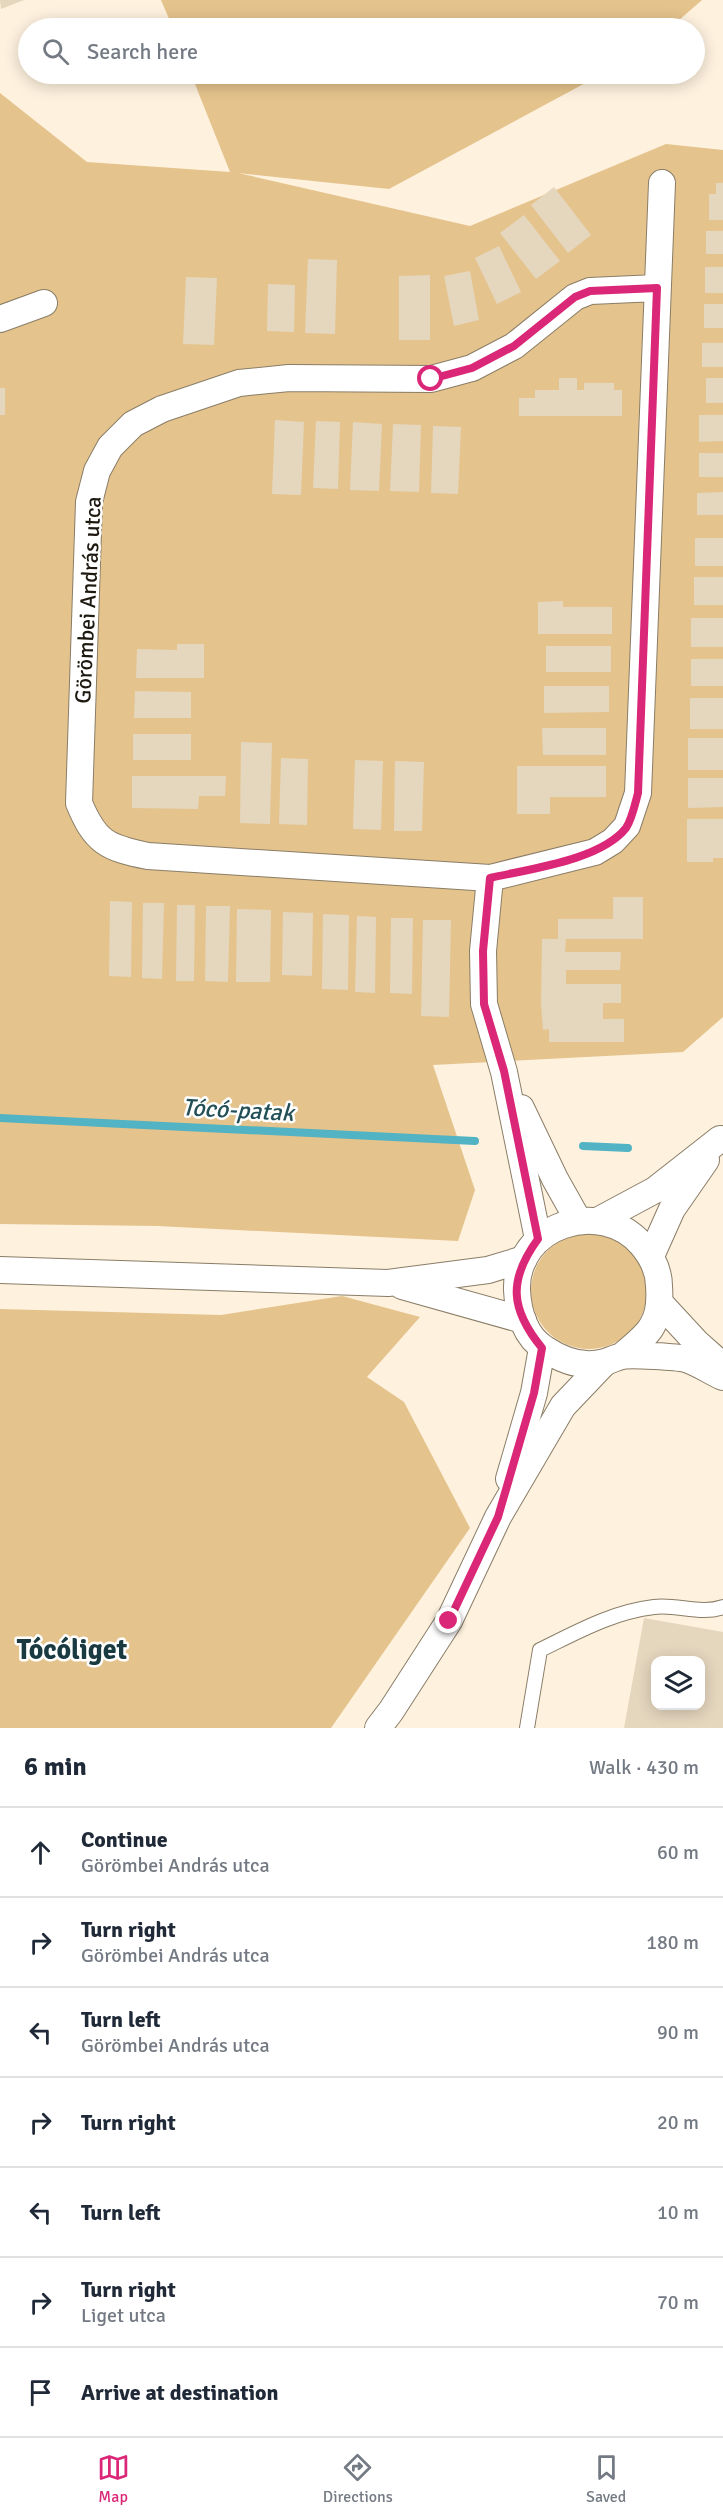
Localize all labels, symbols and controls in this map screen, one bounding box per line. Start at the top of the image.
search box [18,18,705,84]
icon: search [39,35,72,68]
text: Search here [87,38,198,65]
route start [417,365,443,391]
street label: Görömbei András utca [69,496,107,704]
water label: Tócó-patak [181,1092,296,1128]
route end [435,1607,461,1633]
district label: Tócóliget [17,1633,128,1667]
map controls [651,1656,705,1710]
button: layers [651,1656,705,1710]
text: 6 min [24,1751,87,1783]
text: Walk · 430 m [589,1755,699,1780]
text: Continue [81,1826,168,1853]
icon: ahead [24,1836,57,1869]
text: 60 m [657,1840,699,1865]
text: Görömbei András utca [81,1853,270,1878]
text: Turn right [81,1916,176,1943]
icon: right [24,1926,57,1959]
text: 180 m [646,1930,699,1955]
text: Görömbei András utca [81,1943,270,1968]
text: Turn left [81,2006,161,2033]
icon: left [24,2016,57,2049]
text: 90 m [657,2020,699,2045]
text: Görömbei András utca [81,2033,270,2058]
icon: right [24,2106,57,2139]
text: Turn right [81,2109,176,2136]
text: 20 m [657,2110,699,2135]
icon: left [24,2196,57,2229]
text: Turn left [81,2199,161,2226]
text: 10 m [657,2200,699,2225]
text: Turn right [81,2276,176,2303]
icon: right [24,2286,57,2319]
text: 70 m [657,2290,699,2315]
text: Liget utca [81,2303,166,2328]
icon: arrive [24,2376,57,2409]
text: Arrive at destination [81,2379,278,2406]
tab: Map [97,2451,130,2507]
tab: Directions [323,2451,393,2507]
tab: Saved [586,2451,626,2507]

